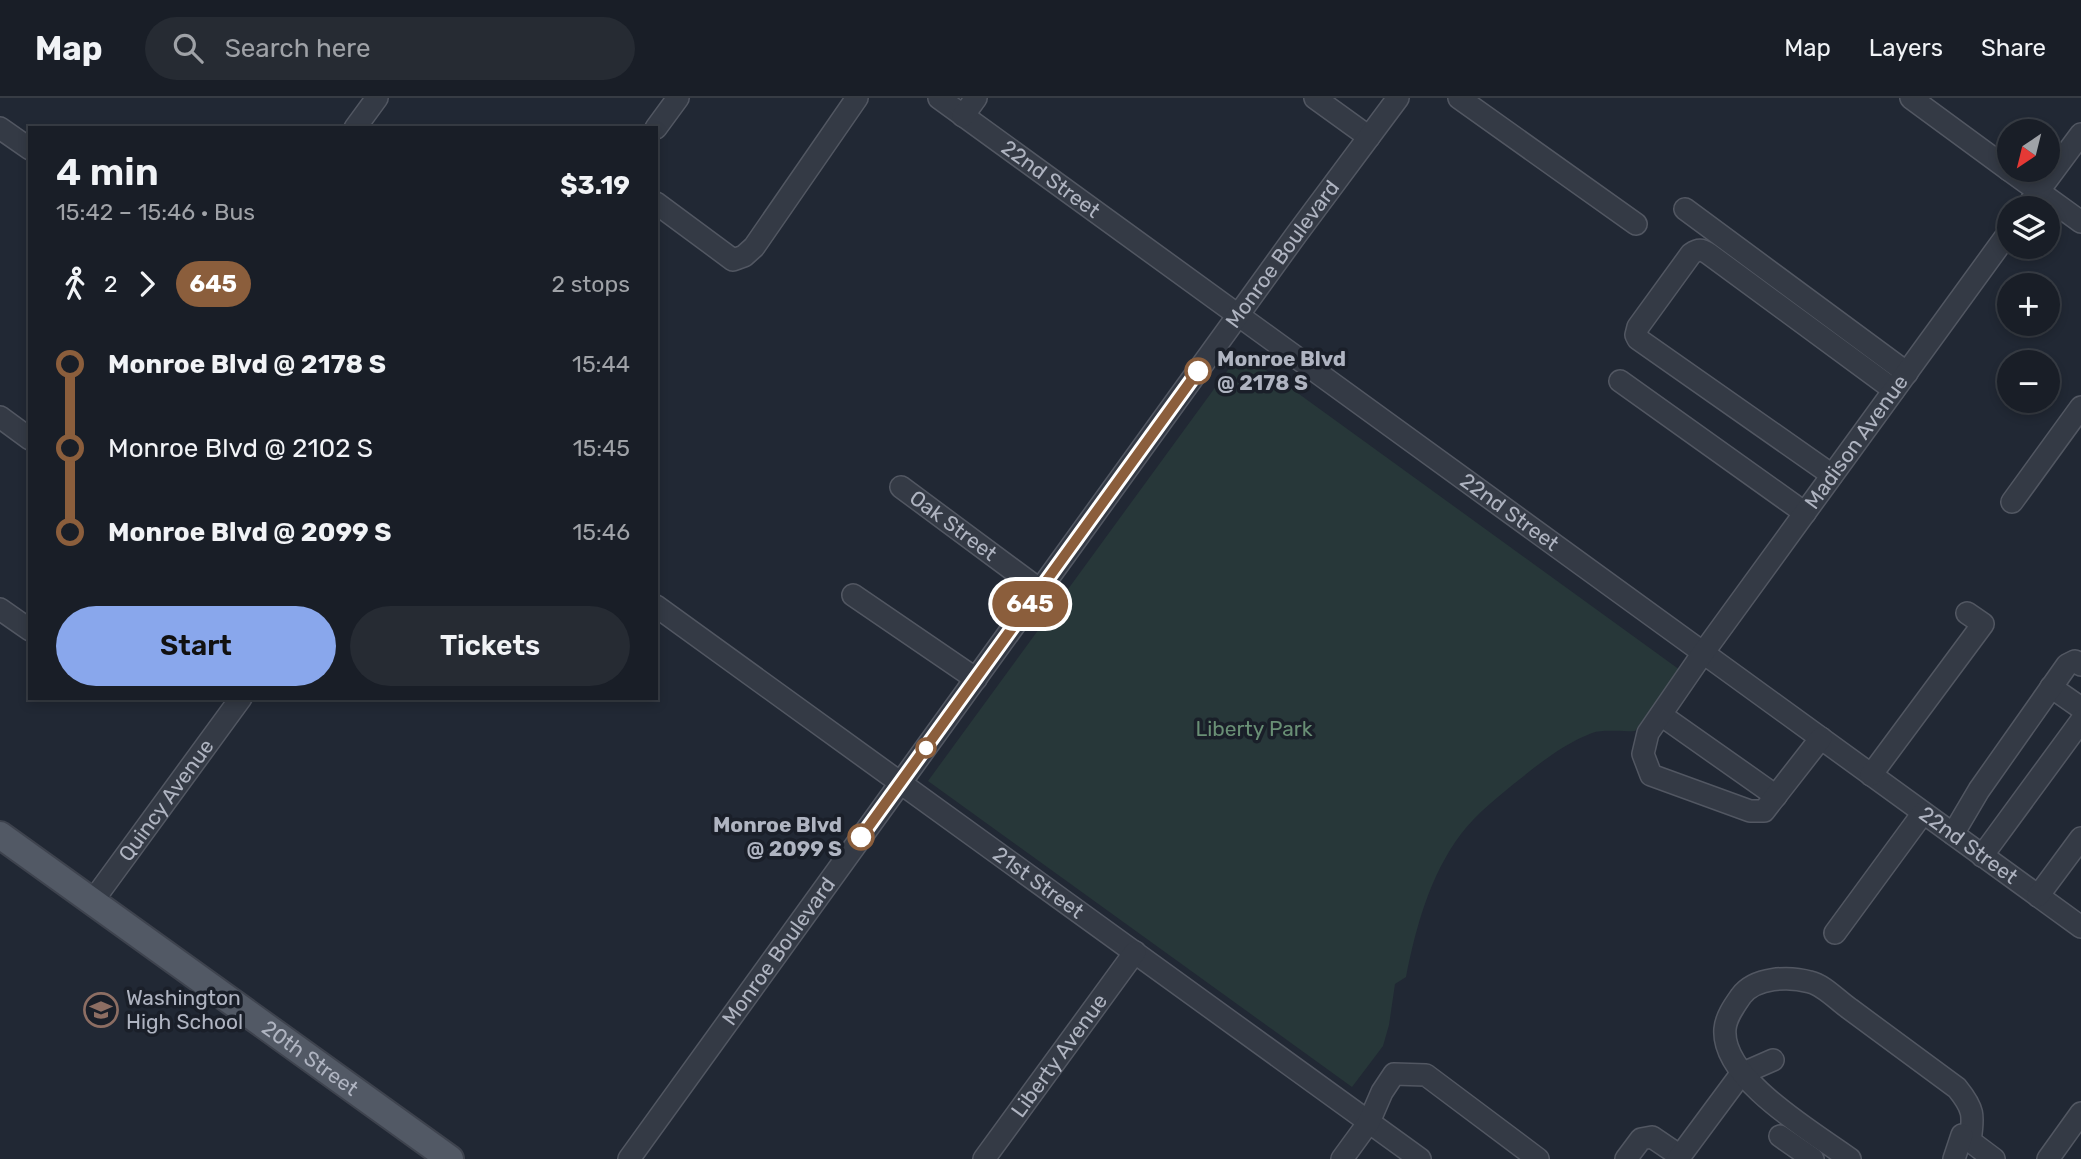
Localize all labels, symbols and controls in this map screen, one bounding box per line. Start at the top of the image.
search box [145,17,635,80]
text: Map [35,29,103,68]
icon: search [169,29,207,67]
text: Search here [225,33,370,64]
text: Map [1784,34,1831,62]
text: Layers [1869,34,1943,62]
text: Share [1981,34,2046,62]
north arrow [1997,119,2060,182]
map controls [1997,119,2060,413]
street label: 22nd Street [997,135,1105,223]
text: 4 min [56,149,159,195]
text: $3.19 [560,170,630,201]
street label: Monroe Boulevard [1220,175,1344,333]
button: layers [1997,196,2060,259]
text: 15:42 – 15:46 · Bus [56,198,255,226]
icon: walk [56,265,94,303]
icon: forward [128,265,166,303]
text: 2 [104,270,118,298]
text: 645 [190,270,237,298]
text: 2 stops [552,270,630,298]
button: + [1997,273,2060,336]
place label: Monroe Blvd @ 2178 S [1217,346,1346,395]
text: Monroe Blvd @ 2178 S [108,349,386,380]
text: 15:44 [572,350,630,378]
button: − [1997,350,2060,413]
marker: Monroe Blvd @ 2178 S [1185,358,1211,384]
street label: Madison Avenue [1799,370,1913,514]
text: Monroe Blvd @ 2102 S [108,433,373,464]
text: 15:45 [573,434,630,462]
street label: 22nd Street [1456,468,1564,556]
street label: Oak Street [905,485,1002,566]
text: Monroe Blvd @ 2099 S [108,517,392,548]
text: 15:46 [572,518,630,546]
line badge: 645 [990,581,1070,627]
text: 645 [1006,590,1054,618]
button: Start [56,606,336,686]
button: Tickets [350,606,630,686]
park label: Liberty Park [1195,716,1313,741]
street label: Quincy Avenue [113,734,219,866]
unlabelled marker [916,738,936,758]
street label: 22nd Street [1914,801,2023,889]
place label: Monroe Blvd @ 2099 S [713,812,842,861]
marker: Monroe Blvd @ 2099 S [848,824,874,850]
street label: 21st Street [988,841,1089,924]
street label: Monroe Boulevard [717,872,840,1030]
place label: Washington High School [126,985,243,1034]
street label: Liberty Avenue [1006,989,1112,1122]
school or university icon: Washington High School [82,991,120,1029]
street label: 20th Street [257,1015,363,1101]

